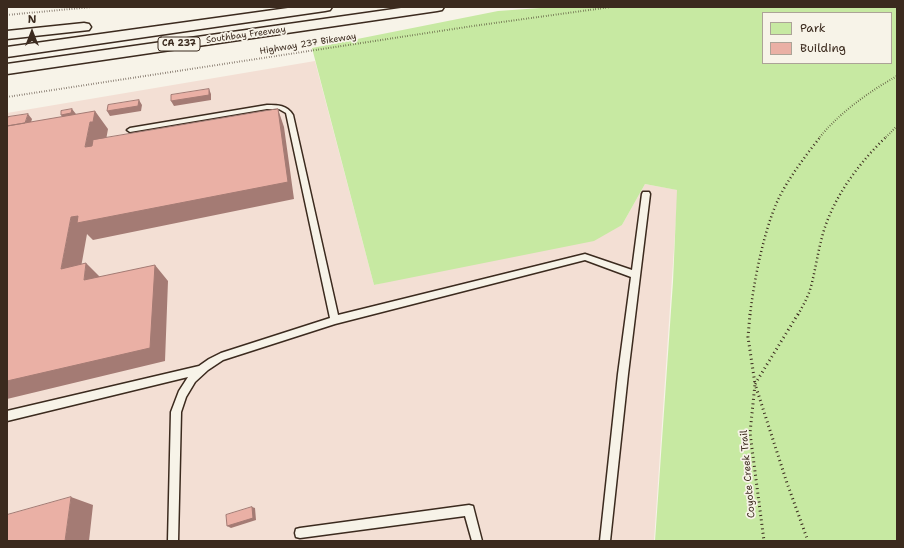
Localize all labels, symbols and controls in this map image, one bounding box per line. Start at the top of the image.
north arrow [12,12,52,52]
text: N [28,12,36,27]
legend [762,12,892,64]
text: Park [800,20,826,36]
street label: Southbay Freeway [205,24,287,46]
street label: Highway 237 Bikeway [259,31,357,57]
road number: CA 237 [158,37,200,51]
text: Building [800,40,846,56]
street label: Coyote Creek Trail [738,430,758,518]

